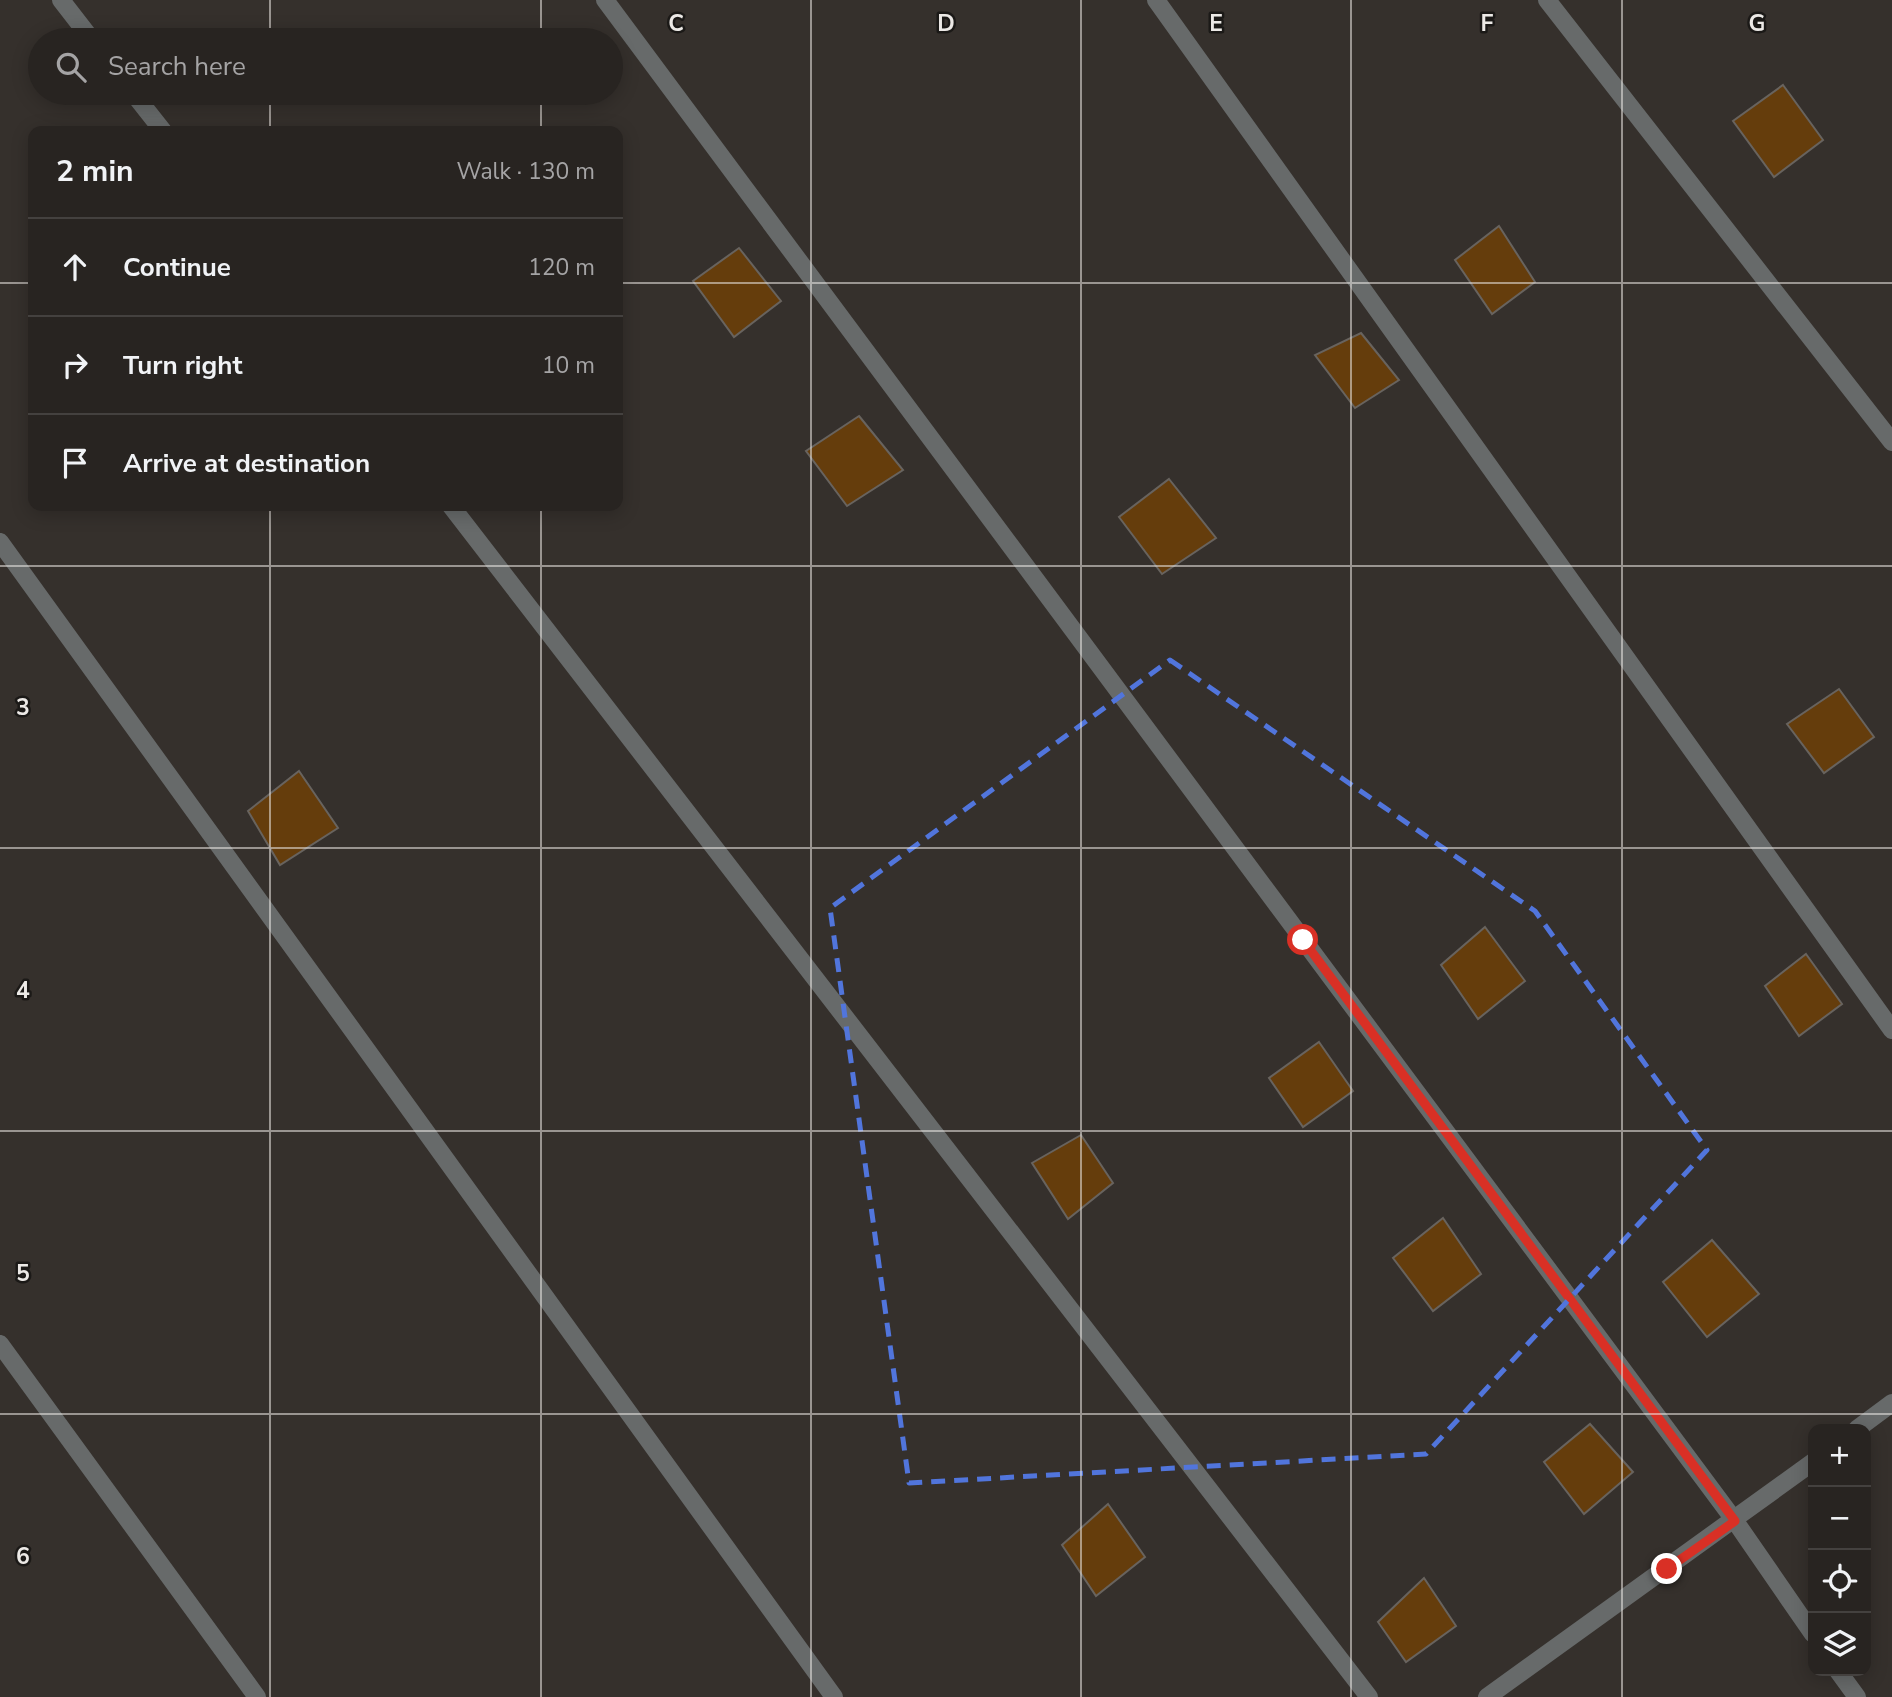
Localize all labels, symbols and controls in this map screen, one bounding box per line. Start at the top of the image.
text: C [668,8,684,39]
text: D [937,8,955,39]
text: E [1209,8,1223,39]
text: F [1481,8,1494,39]
text: G [1749,8,1765,39]
search box [28,28,623,105]
icon: search [52,48,90,86]
text: Search here [108,49,246,84]
text: 2 min [56,151,134,192]
text: Walk · 130 m [456,156,595,187]
icon: ahead [56,248,94,286]
text: Continue [123,250,231,285]
text: 120 m [528,252,595,283]
icon: right [56,346,94,384]
text: Turn right [123,348,242,383]
text: 10 m [542,350,595,381]
icon: arrive [56,444,94,482]
text: Arrive at destination [123,446,370,481]
text: 3 [16,692,30,723]
route start [1287,924,1318,955]
text: 4 [16,975,30,1006]
text: 5 [16,1258,30,1289]
map controls [1808,1424,1871,1676]
button: + [1808,1424,1871,1487]
button: − [1808,1487,1871,1550]
text: 6 [16,1541,30,1572]
button: locate [1808,1550,1871,1613]
route end [1651,1553,1682,1584]
button: layers [1808,1613,1871,1676]

